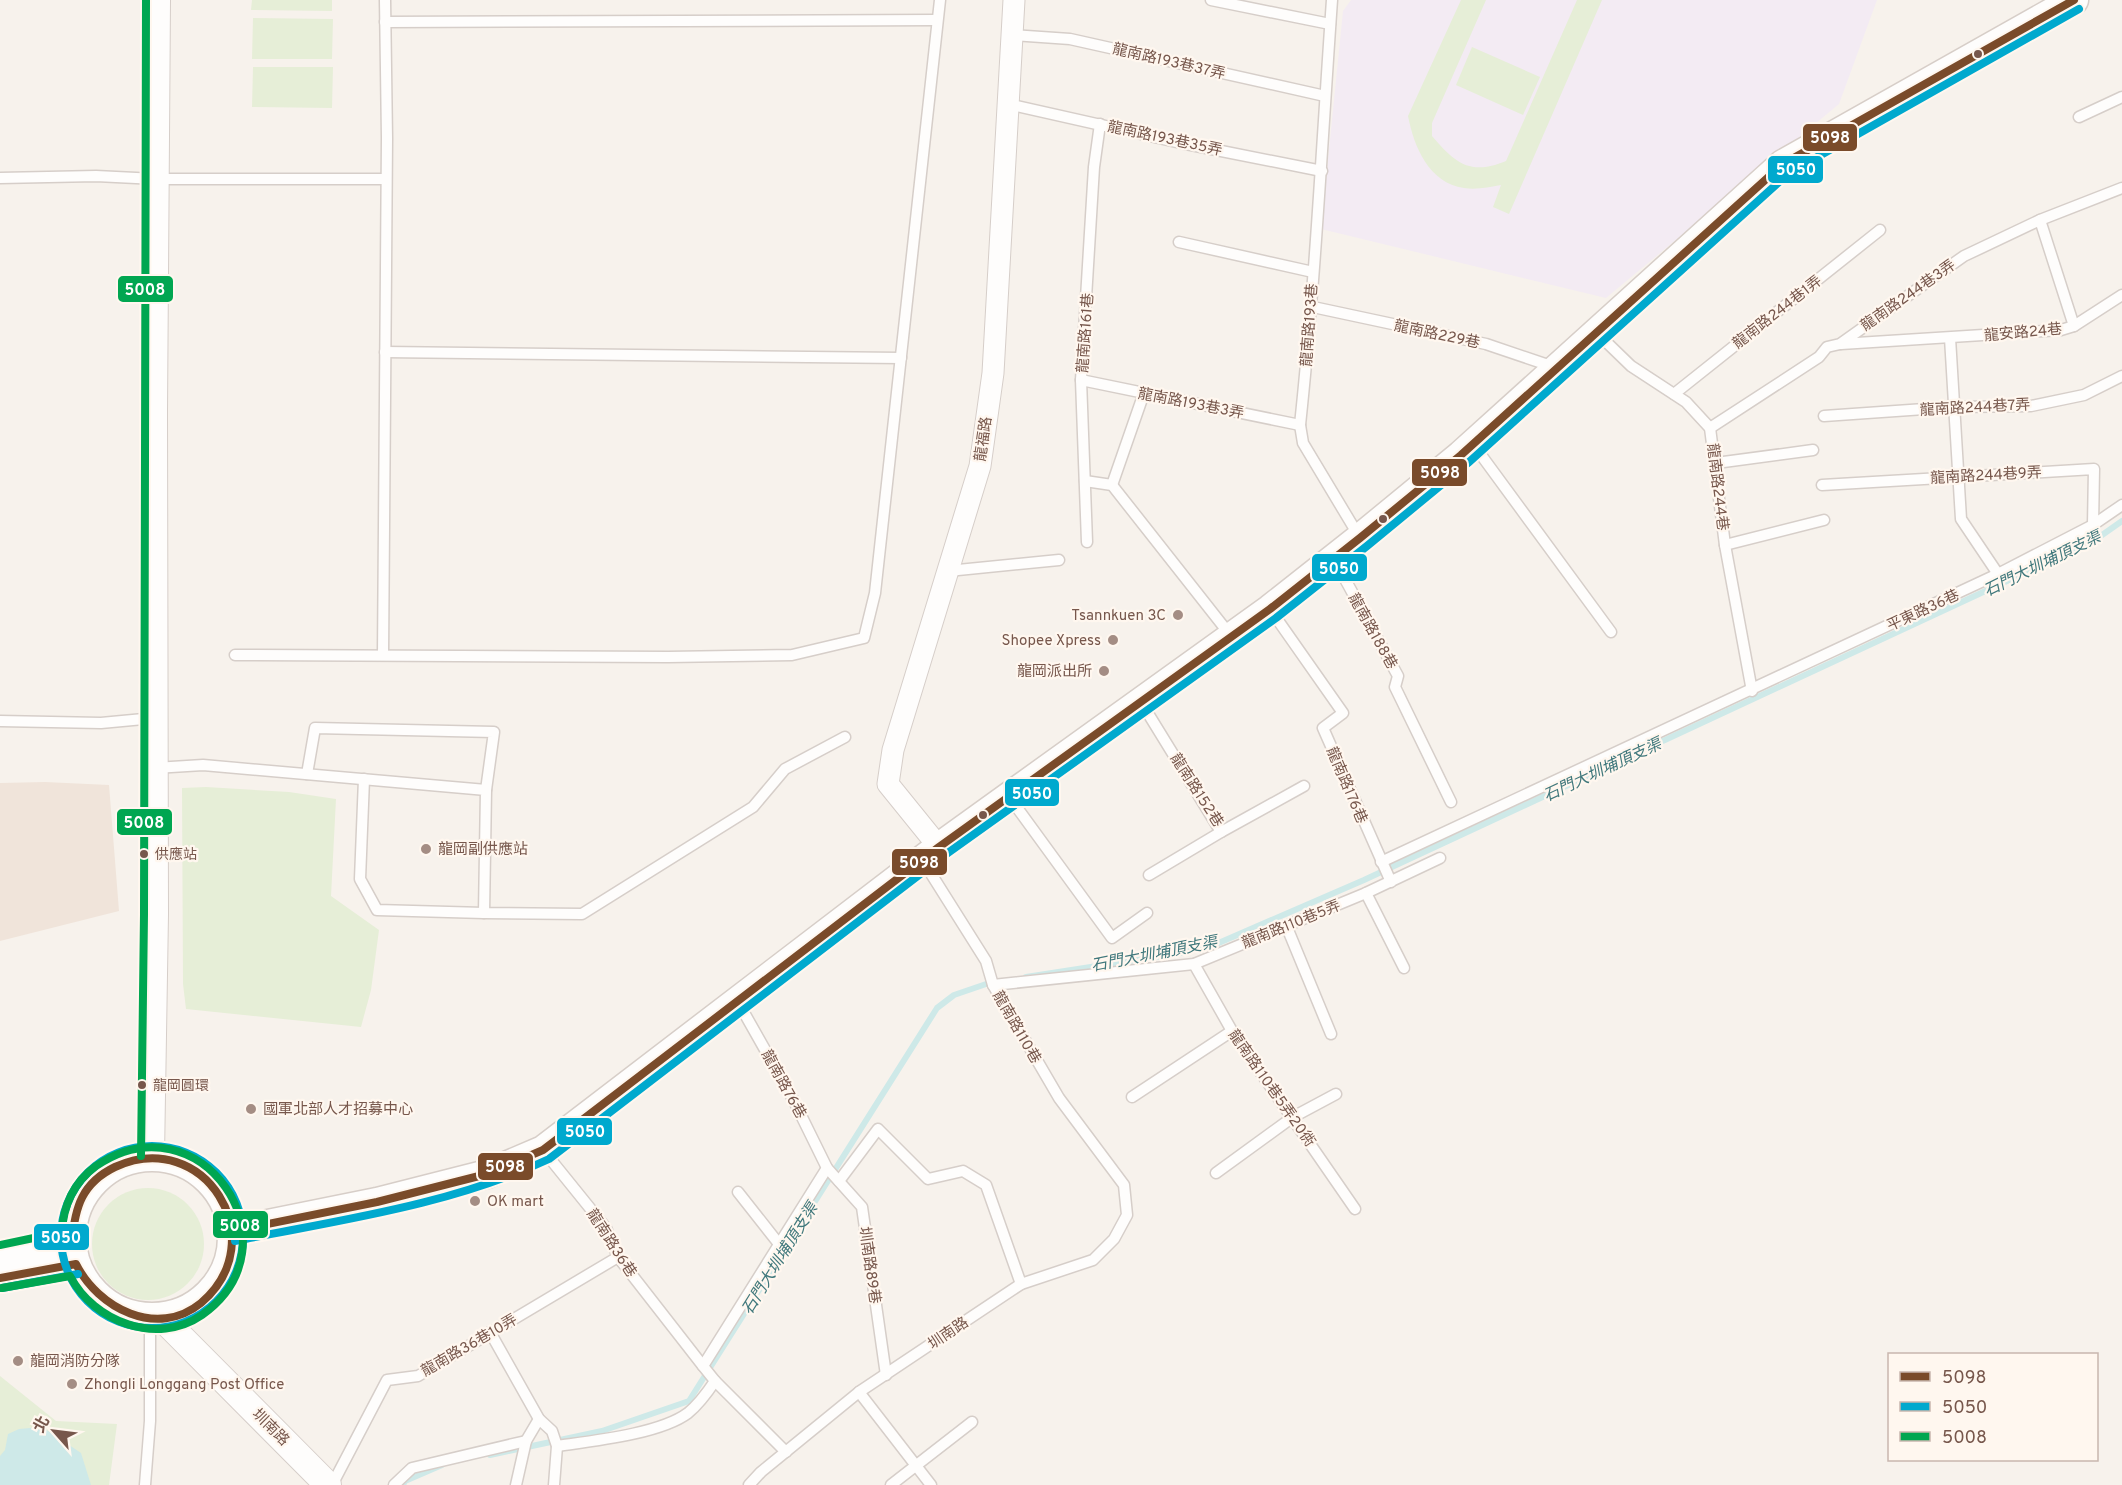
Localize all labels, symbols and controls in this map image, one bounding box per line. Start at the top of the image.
street label: 龍南路193巷37弄 [1110,39,1227,85]
unlabelled marker [1972,48,1984,60]
street label: 龍南路193巷35弄 [1106,117,1224,161]
line badge: 5098 [1802,123,1858,152]
text: 5098 [1810,129,1850,149]
line badge: 5050 [1767,155,1824,184]
text: 5050 [1776,161,1816,181]
street label: 龍南路244巷3弄 [1857,256,1960,336]
street label: 龍南路244巷1弄 [1729,272,1826,354]
line badge: 5008 [117,275,174,303]
text: 5008 [125,281,165,301]
street label: 龍南路193巷 [1297,283,1323,367]
street label: 龍南路161巷 [1073,292,1099,374]
street label: 龍南路229巷 [1392,316,1482,354]
street label: 龍安路24巷 [1983,320,2063,346]
street label: 龍南路193巷3弄 [1136,384,1246,424]
street label: 龍南路244巷7弄 [1919,395,2031,421]
street label: 龍福路 [971,415,997,463]
street label: 龍南路244巷 [1702,442,1732,532]
line badge: 5098 [1411,458,1468,487]
street label: 龍南路244巷9弄 [1930,463,2042,489]
text: 5098 [1420,464,1460,484]
unlabelled marker [1377,513,1389,525]
water label: 石門大圳埔頂支渠 [1981,527,2107,602]
line badge: 5050 [1311,553,1368,582]
text: 5050 [1319,560,1359,580]
street label: 平東路36巷 [1884,586,1963,636]
street label: 龍南路188巷 [1343,590,1401,673]
place label: Tsannkuen 3C [1071,607,1166,626]
marker: Tsannkuen 3C [1171,608,1185,622]
place label: Shopee Xpress [1001,632,1101,651]
marker: Shopee Xpress [1106,633,1120,647]
place label: 龍岡派出所 [1017,662,1092,682]
marker: 龍岡派出所 [1097,664,1111,678]
water label: 石門大圳埔頂支渠 [1541,734,1667,807]
street label: 龍南路176巷 [1321,744,1371,827]
street label: 龍南路152巷 [1165,750,1227,831]
line badge: 5050 [1004,778,1060,807]
text: 5050 [1012,785,1052,805]
line badge: 5008 [116,808,173,836]
unlabelled marker [977,809,989,821]
text: 5008 [124,814,164,834]
place label: 龍岡副供應站 [438,840,528,860]
marker: 龍岡副供應站 [419,842,433,856]
place label: 供應站 [155,846,197,864]
marker: 供應站 [138,848,150,860]
line badge: 5098 [891,848,948,876]
text: 5098 [899,854,939,874]
street label: 龍南路110巷5弄 [1239,896,1344,954]
water label: 石門大圳埔頂支渠 [1090,933,1221,977]
street label: 龍南路110巷 [987,988,1045,1067]
street label: 龍南路110巷5弄20衖 [1223,1026,1319,1151]
street label: 龍南路76巷 [756,1046,810,1123]
place label: 龍岡圓環 [153,1077,209,1095]
marker: 龍岡圓環 [136,1079,148,1091]
place label: 國軍北部人才招募中心 [263,1100,413,1120]
marker: 國軍北部人才招募中心 [244,1102,258,1116]
line badge: 5050 [556,1117,613,1146]
text: 5050 [565,1123,605,1143]
line badge: 5098 [477,1152,534,1181]
text: 5098 [485,1158,525,1178]
place label: OK mart [487,1193,544,1212]
marker: OK mart [468,1194,482,1208]
water label: 石門大圳埔頂支渠 [738,1198,824,1319]
street label: 龍南路36巷 [582,1205,641,1282]
line badge: 5008 [212,1210,269,1239]
text: 5008 [220,1217,260,1237]
line badge: 5050 [33,1223,90,1251]
street label: 圳南路89巷 [854,1225,883,1305]
text: 5050 [41,1229,81,1249]
street label: 龍南路36巷10弄 [418,1310,521,1382]
street label: 圳南路 [925,1314,973,1355]
place label: 龍岡消防分隊 [30,1352,120,1372]
legend [1888,1353,2098,1461]
marker: 龍岡消防分隊 [11,1354,25,1368]
text: 5098 [1942,1367,1986,1390]
place label: Zhongli Longgang Post Office [84,1376,284,1395]
marker: Zhongli Longgang Post Office [65,1377,79,1391]
text: 5050 [1942,1397,1987,1420]
north arrow [24,1401,84,1461]
street label: 圳南路 [247,1405,293,1451]
text: 北 [30,1413,55,1437]
text: 5008 [1942,1427,1987,1450]

